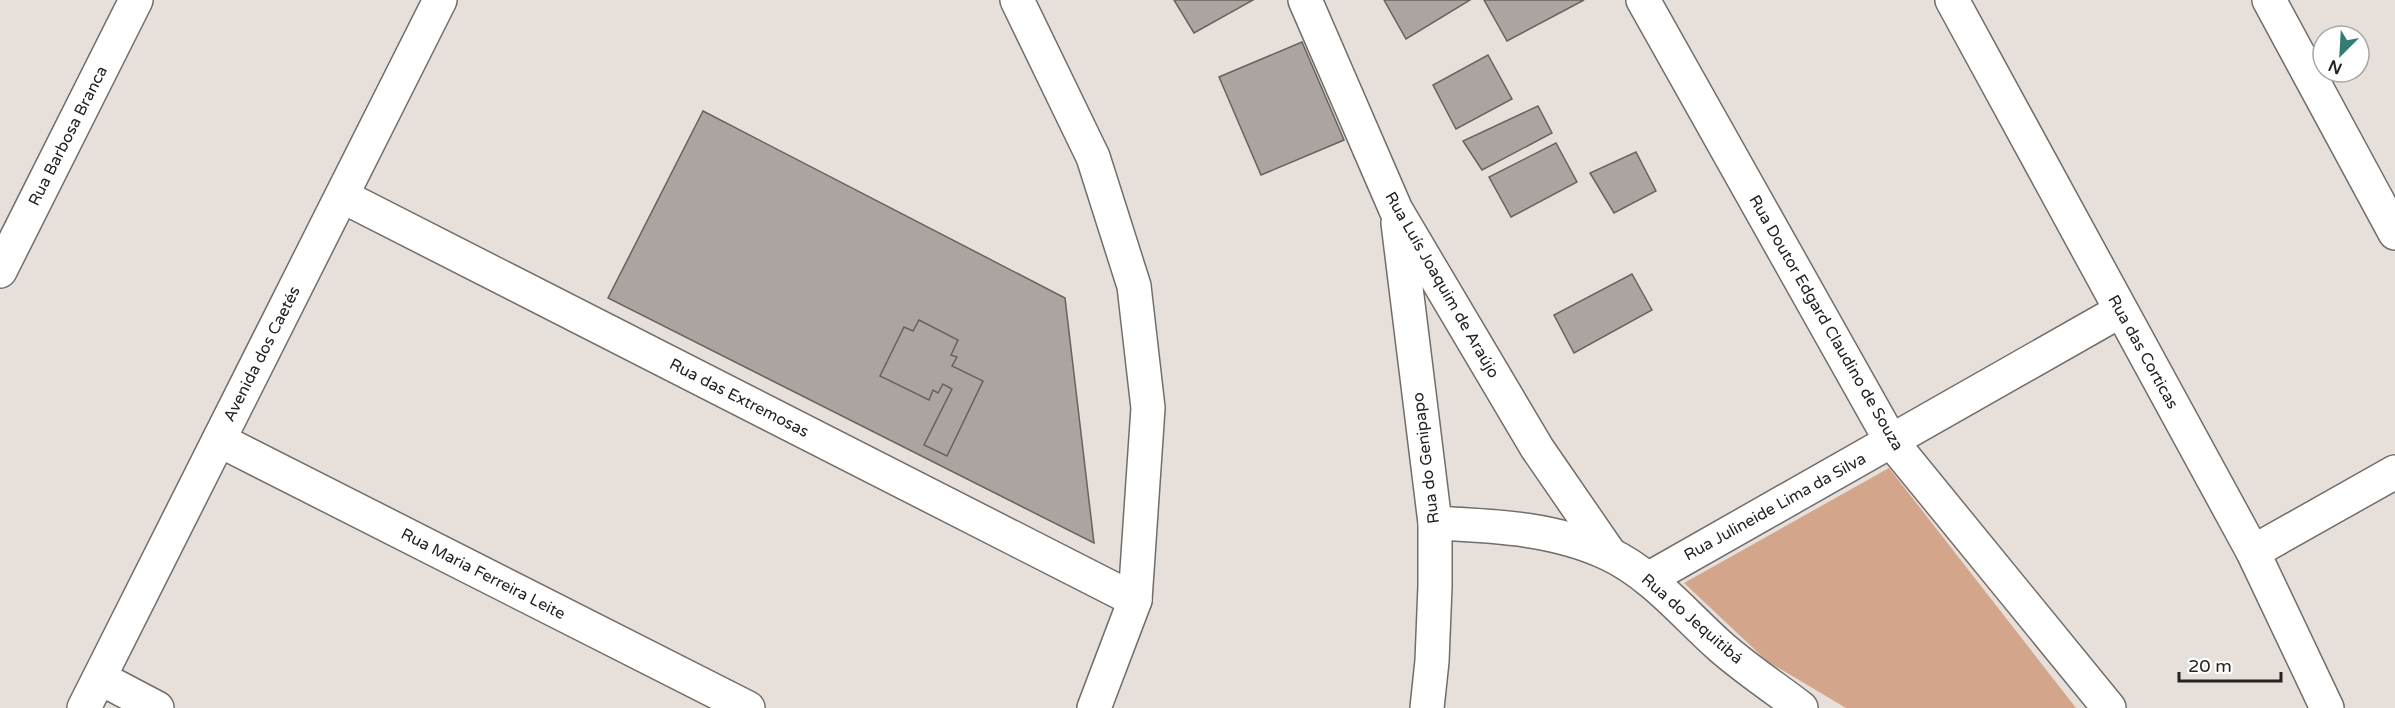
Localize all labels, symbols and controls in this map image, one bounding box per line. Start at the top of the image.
north arrow [2311,24,2371,84]
text: N [2325,55,2345,79]
street label: Rua Barbosa Branca [24,63,112,209]
street label: Rua Luís Joaquim de Araújo [1380,188,1504,382]
street label: Rua Doutor Edgard Claudino de Souza [1744,192,1908,454]
street label: Avenida dos Caetés [219,283,305,425]
street label: Rua das Corticas [2103,292,2183,412]
street label: Rua das Extremosas [666,354,812,442]
street label: Rua do Genipapo [1408,391,1444,525]
street label: Rua Julineide Lima da Silva [1681,449,1869,565]
street label: Rua Maria Ferreira Leite [397,524,569,624]
street label: Rua do Jequitibá [1637,570,1747,668]
scale bar [2179,645,2281,683]
text: 20 m [2188,655,2232,677]

